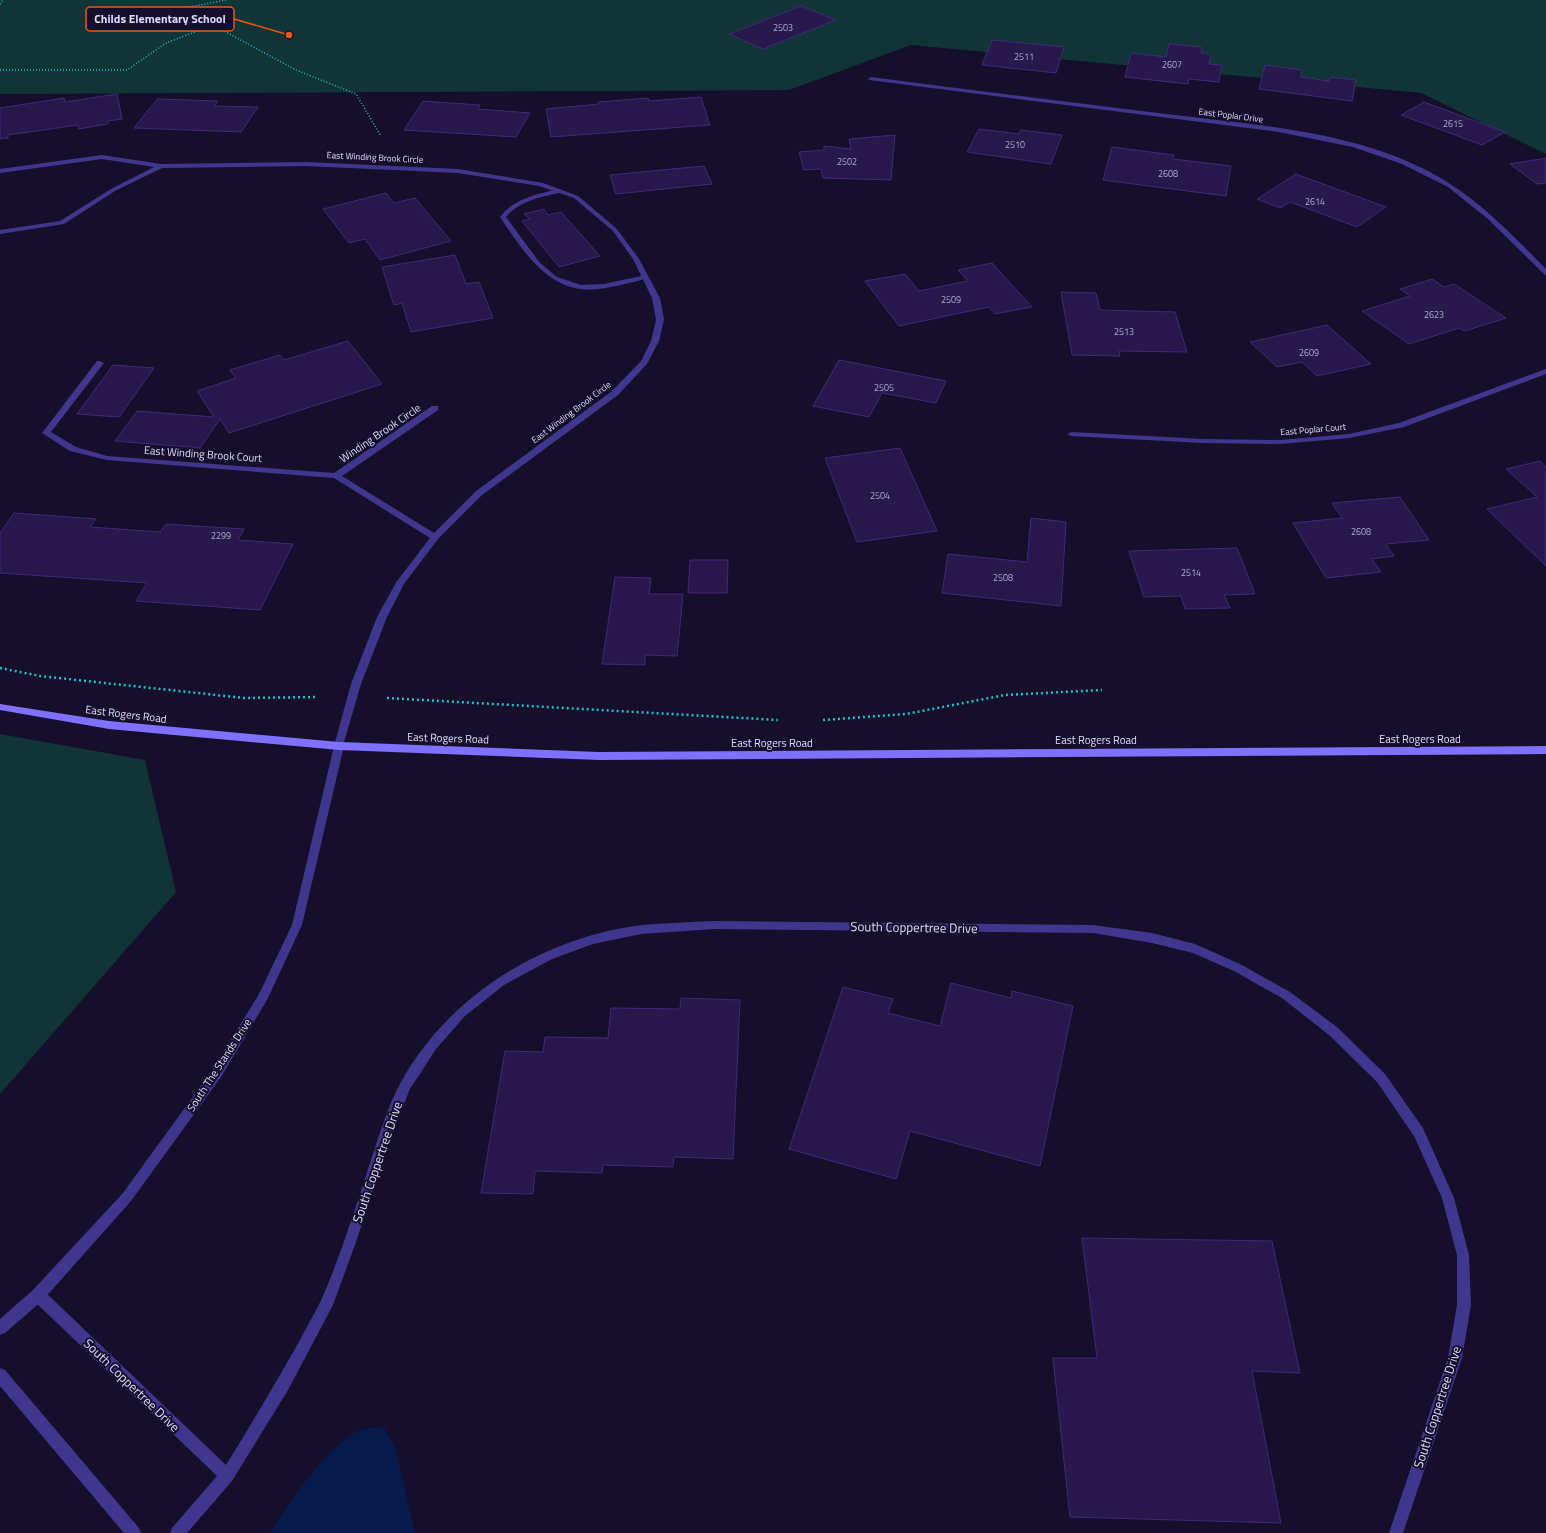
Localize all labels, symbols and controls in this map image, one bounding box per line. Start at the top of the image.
callout: Childs Elementary School [86,7,234,31]
text: Childs Elementary School [94,9,226,28]
house number: 2503 [773,21,793,34]
house number: 2511 [1014,50,1034,63]
house number: 2607 [1162,58,1182,71]
street label: East Poplar Drive [1198,105,1264,125]
house number: 2615 [1443,117,1463,130]
house number: 2510 [1005,138,1025,151]
street label: East Winding Brook Circle [326,148,424,166]
house number: 2502 [837,155,857,168]
house number: 2608 [1158,167,1178,180]
house number: 2614 [1305,195,1325,208]
house number: 2509 [941,293,961,306]
house number: 2623 [1424,308,1444,321]
house number: 2513 [1114,325,1134,338]
house number: 2609 [1299,346,1319,359]
street label: East Winding Brook Circle [529,377,614,446]
house number: 2505 [874,381,894,394]
street label: Winding Brook Circle [336,400,424,466]
street label: East Poplar Court [1280,420,1347,438]
street label: East Winding Brook Court [143,442,263,466]
house number: 2504 [870,489,890,502]
house number: 2608 [1351,525,1371,538]
house number: 2299 [211,529,231,542]
house number: 2514 [1181,566,1201,579]
house number: 2508 [993,571,1013,584]
street label: East Rogers Road [84,701,168,727]
street label: East Rogers Road [407,729,489,747]
street label: East Rogers Road [1379,731,1461,747]
street label: East Rogers Road [1055,732,1137,748]
street label: East Rogers Road [731,735,813,751]
street label: South Coppertree Drive [850,916,978,938]
street label: South The Stands Drive [183,1015,255,1115]
street label: South Coppertree Drive [347,1099,407,1225]
street label: South Coppertree Drive [79,1334,185,1436]
street label: South Coppertree Drive [1408,1343,1466,1471]

